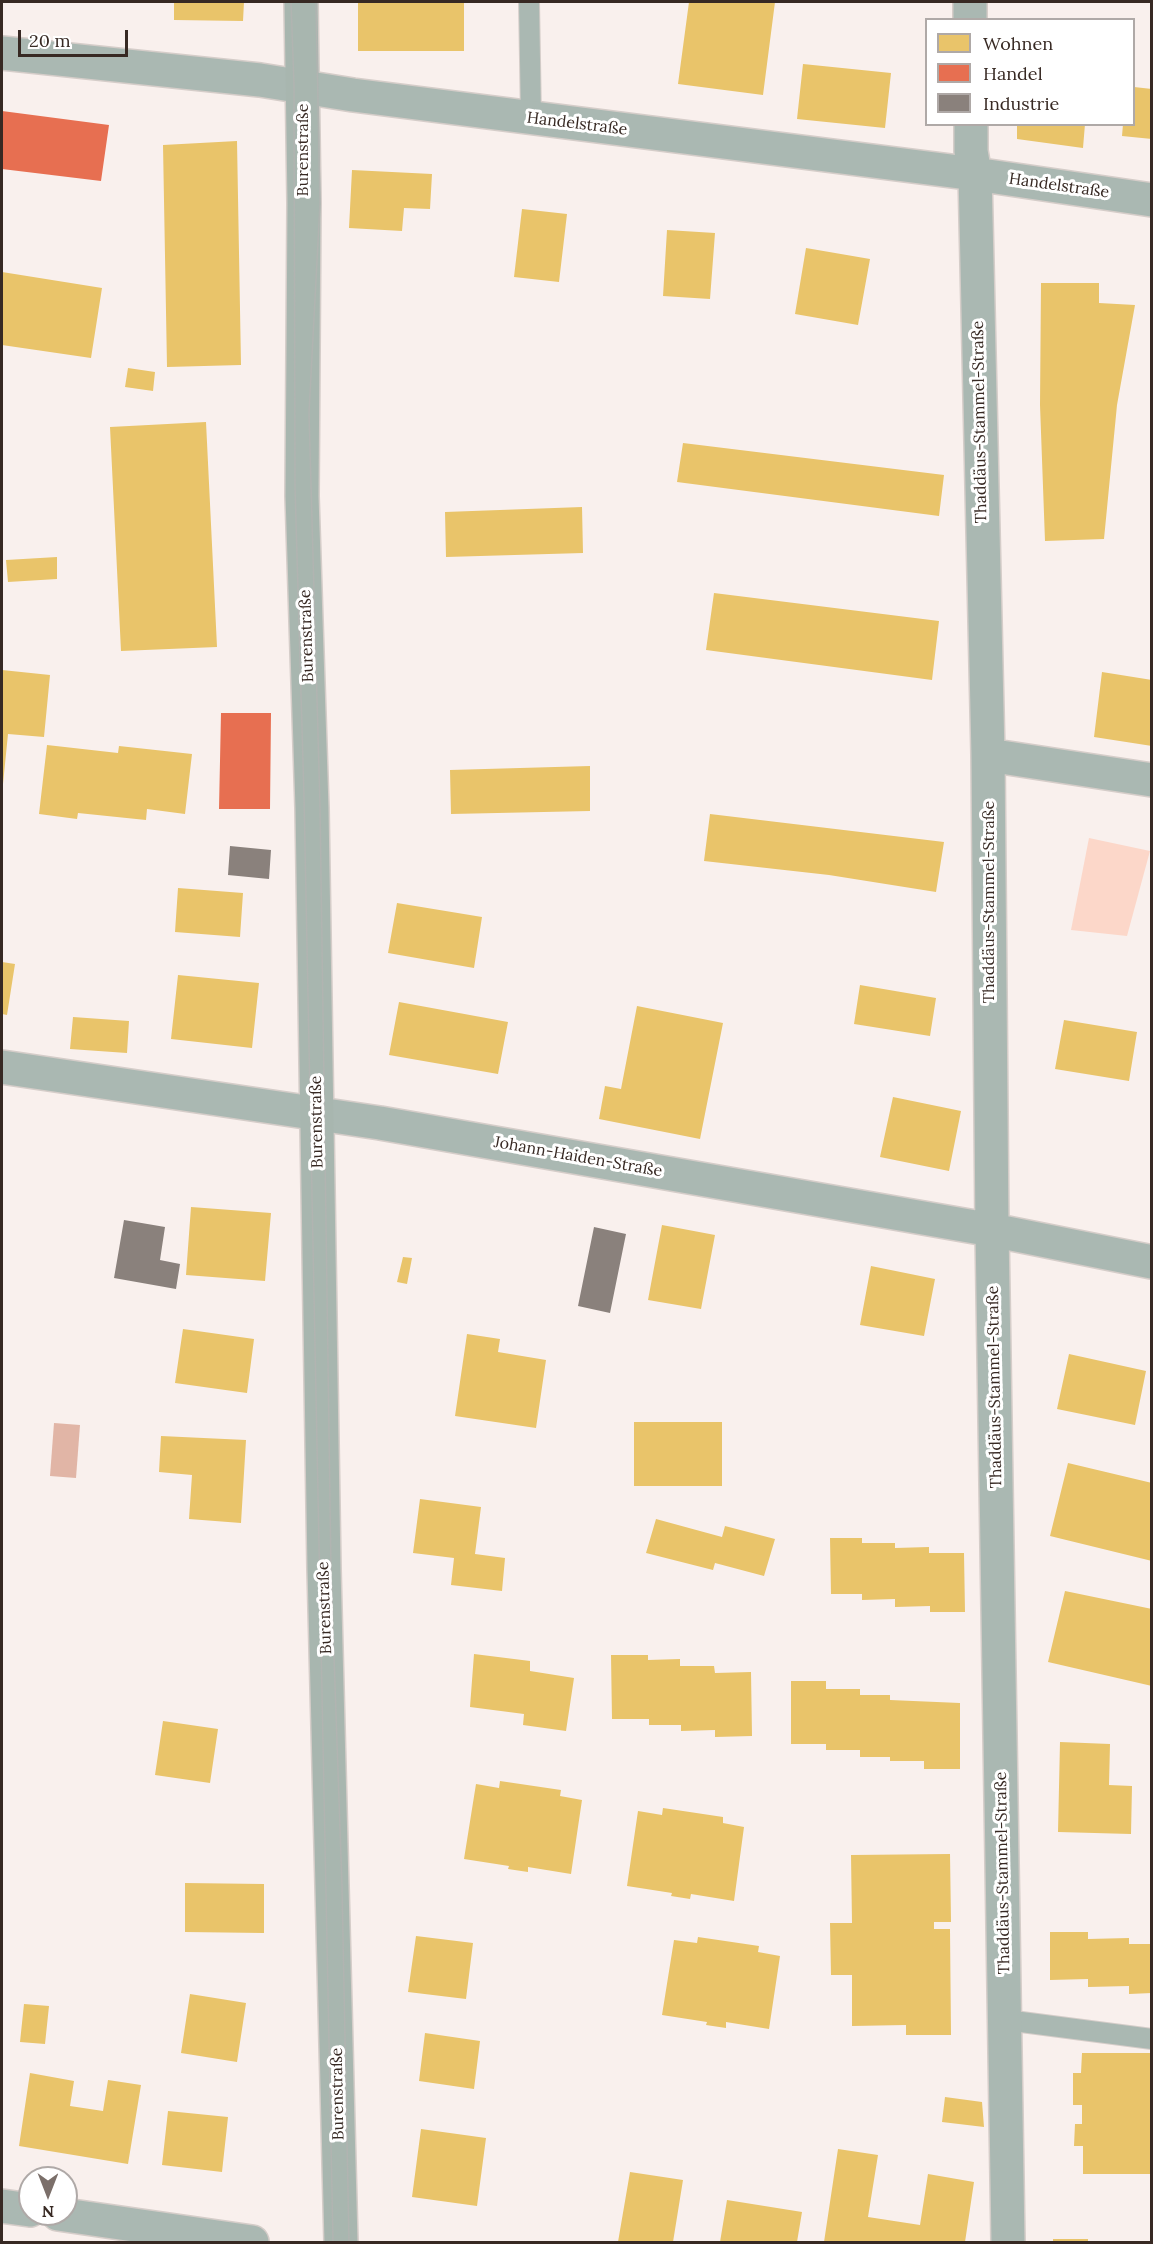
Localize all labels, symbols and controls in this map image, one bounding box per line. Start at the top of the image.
scale bar [21,18,130,56]
legend [925,18,1135,126]
text: 20 m [29,29,71,52]
text: Wohnen [983,32,1053,55]
text: Handel [983,62,1043,85]
text: Industrie [983,92,1059,115]
street label: Burenstraße [293,104,313,196]
street label: Handelstraße [526,108,628,140]
street label: Handelstraße [1008,169,1110,203]
street label: Thaddäus-Stammel-Straße [969,321,991,523]
street label: Burenstraße [296,589,318,683]
street label: Thaddäus-Stammel-Straße [979,801,999,1003]
street label: Burenstraße [307,1075,327,1169]
street label: Johann-Haiden-Straße [492,1133,664,1181]
street label: Thaddäus-Stammel-Straße [984,1286,1006,1488]
street label: Burenstraße [314,1561,336,1655]
street label: Thaddäus-Stammel-Straße [992,1772,1014,1974]
street label: Burenstraße [328,2047,348,2141]
north arrow [18,2166,78,2226]
text: N [42,2202,54,2222]

